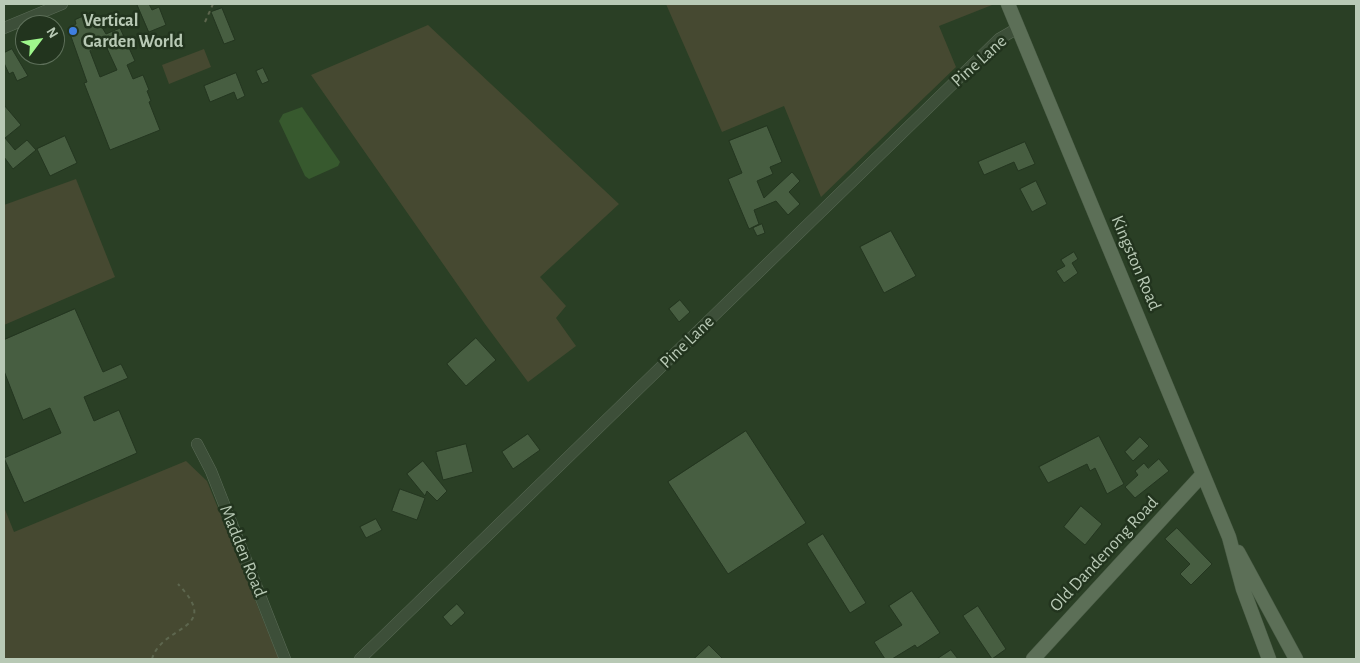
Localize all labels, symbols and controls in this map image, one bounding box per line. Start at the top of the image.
place label: Vertical Garden World [83,10,183,52]
north arrow [15,15,65,65]
text: N [43,25,61,41]
marker: Vertical Garden World [67,25,79,37]
street label: Pine Lane [947,30,1011,92]
street label: Kingston Road [1106,212,1166,314]
street label: Pine Lane [655,311,719,373]
street label: Old Dandenong Road [1045,492,1163,616]
street label: Madden Road [215,502,271,600]

